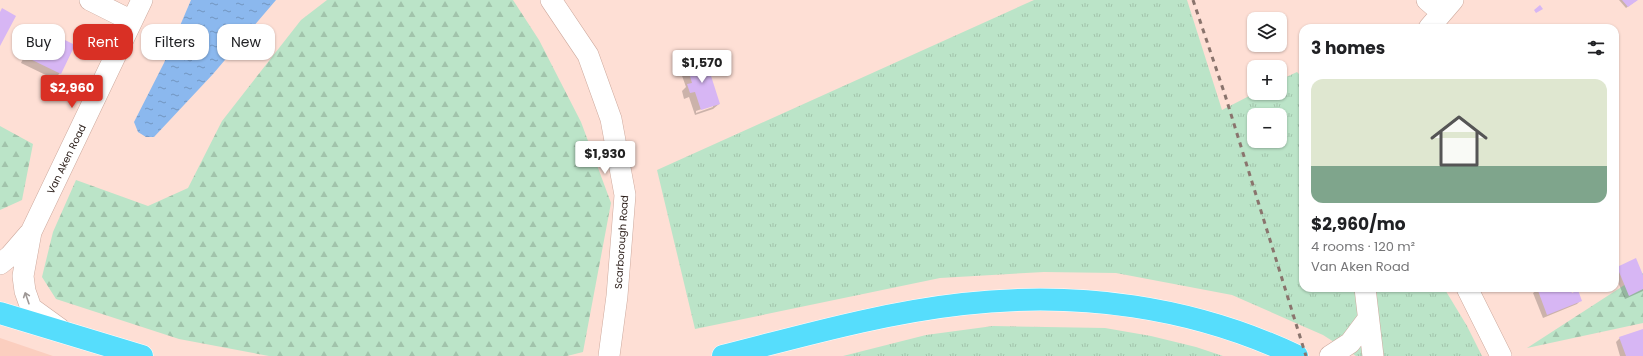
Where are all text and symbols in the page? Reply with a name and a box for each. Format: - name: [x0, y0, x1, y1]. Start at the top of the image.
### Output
- map controls: [1247, 12, 1287, 148]
- button: layers: [1247, 12, 1287, 52]
- chip: Buy: [12, 24, 65, 60]
- chip: Rent: [73, 24, 133, 60]
- chip: Filters: [141, 24, 209, 60]
- chip: New: [217, 24, 275, 60]
- text: 3 homes: [1311, 36, 1385, 60]
- icon: filters: [1585, 37, 1607, 59]
- pin: $1,570: [669, 50, 735, 84]
- text: $1,570: [681, 53, 723, 72]
- button: +: [1247, 60, 1287, 100]
- pin: $2,960: [39, 75, 105, 109]
- text: $2,960: [50, 78, 94, 97]
- icon: home: [1423, 105, 1495, 177]
- button: −: [1247, 108, 1287, 148]
- street label: Van Aken Road: [43, 122, 90, 197]
- pin: $1,930: [572, 141, 638, 175]
- text: $1,930: [584, 144, 626, 163]
- street label: Scarborough Road: [611, 195, 632, 289]
- text: $2,960/mo: [1311, 212, 1406, 236]
- text: 4 rooms · 120 m²: [1311, 237, 1415, 256]
- text: Van Aken Road: [1311, 257, 1409, 276]
- one-way arrow: [23, 291, 30, 304]

